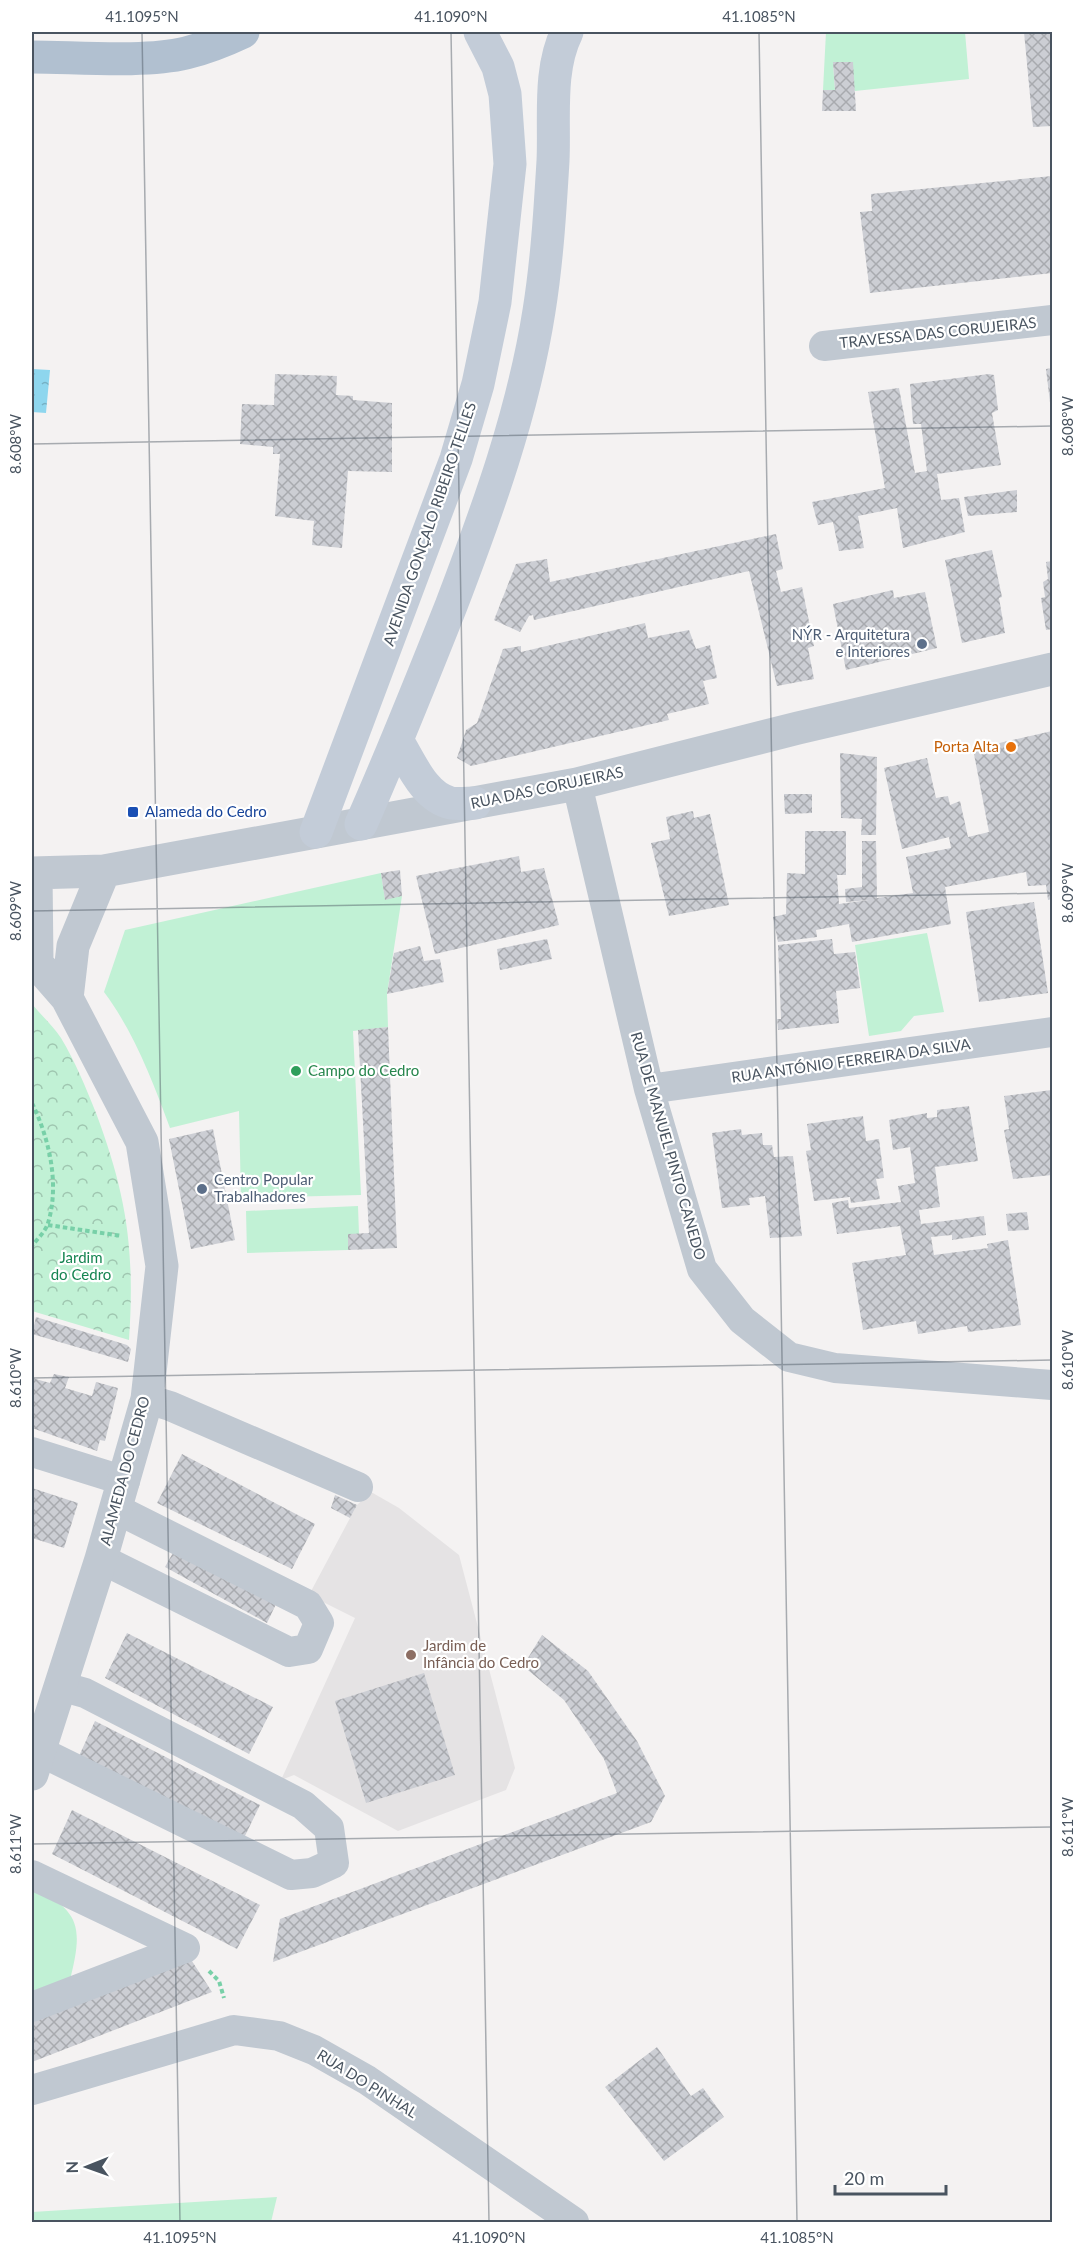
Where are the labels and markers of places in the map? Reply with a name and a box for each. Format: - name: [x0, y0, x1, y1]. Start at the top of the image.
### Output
- place label: NÝR - Arquitetura e Interiores: [792, 625, 910, 660]
- marker: NÝR - Arquitetura e Interiores: [915, 637, 929, 651]
- place label: Porta Alta: [934, 737, 999, 755]
- marker: Porta Alta: [1004, 740, 1018, 754]
- place label: Alameda do Cedro: [145, 802, 267, 820]
- marker: Alameda do Cedro: [126, 805, 140, 819]
- place label: Campo do Cedro: [308, 1061, 419, 1079]
- marker: Campo do Cedro: [289, 1064, 303, 1078]
- place label: Centro Popular Trabalhadores: [214, 1170, 314, 1205]
- marker: Centro Popular Trabalhadores: [195, 1182, 209, 1196]
- place label: Jardim de Infância do Cedro: [423, 1636, 539, 1671]
- marker: Jardim de Infância do Cedro: [404, 1648, 418, 1662]

